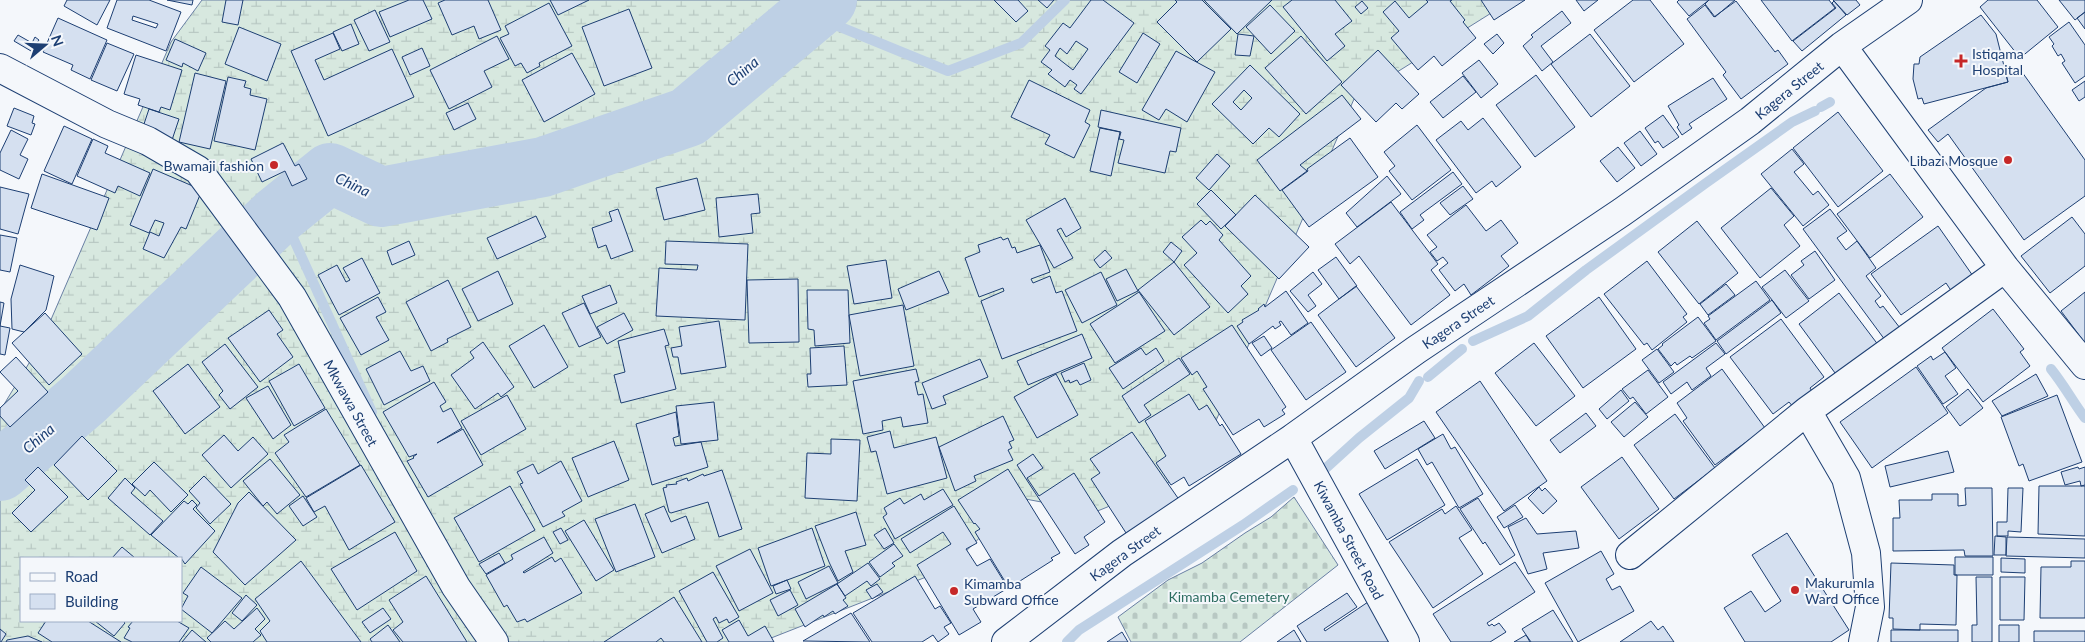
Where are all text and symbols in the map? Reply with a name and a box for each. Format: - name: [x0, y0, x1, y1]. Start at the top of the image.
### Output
- north arrow: [20, 20, 70, 70]
- text: N: [48, 33, 68, 48]
- place label: Istiqama Hospital: [1972, 45, 2024, 78]
- water label: China: [722, 52, 762, 90]
- marker: Istiqama Hospital: [1954, 54, 1968, 68]
- street label: Kagera Street: [1751, 57, 1827, 123]
- place label: Libazi Mosque: [1910, 152, 1998, 169]
- marker: Libazi Mosque: [2002, 154, 2014, 166]
- place label: Bwamaji fashion: [164, 157, 264, 174]
- marker: Bwamaji fashion: [268, 159, 280, 171]
- water label: China: [333, 168, 374, 200]
- street label: Kagera Street: [1419, 292, 1497, 352]
- street label: Mkwawa Street: [320, 357, 382, 449]
- water label: China: [18, 419, 58, 457]
- street label: Kiwamba Street Road: [1311, 478, 1387, 602]
- street label: Kagera Street: [1086, 522, 1164, 584]
- legend: [20, 557, 182, 622]
- text: Road: [65, 567, 98, 585]
- place label: Makurumla Ward Office: [1805, 574, 1879, 607]
- place label: Kimamba Subward Office: [964, 575, 1059, 608]
- marker: Makurumla Ward Office: [1789, 584, 1801, 596]
- marker: Kimamba Subward Office: [948, 585, 960, 597]
- park label: Kimamba Cemetery: [1168, 588, 1290, 605]
- text: Building: [65, 592, 118, 610]

